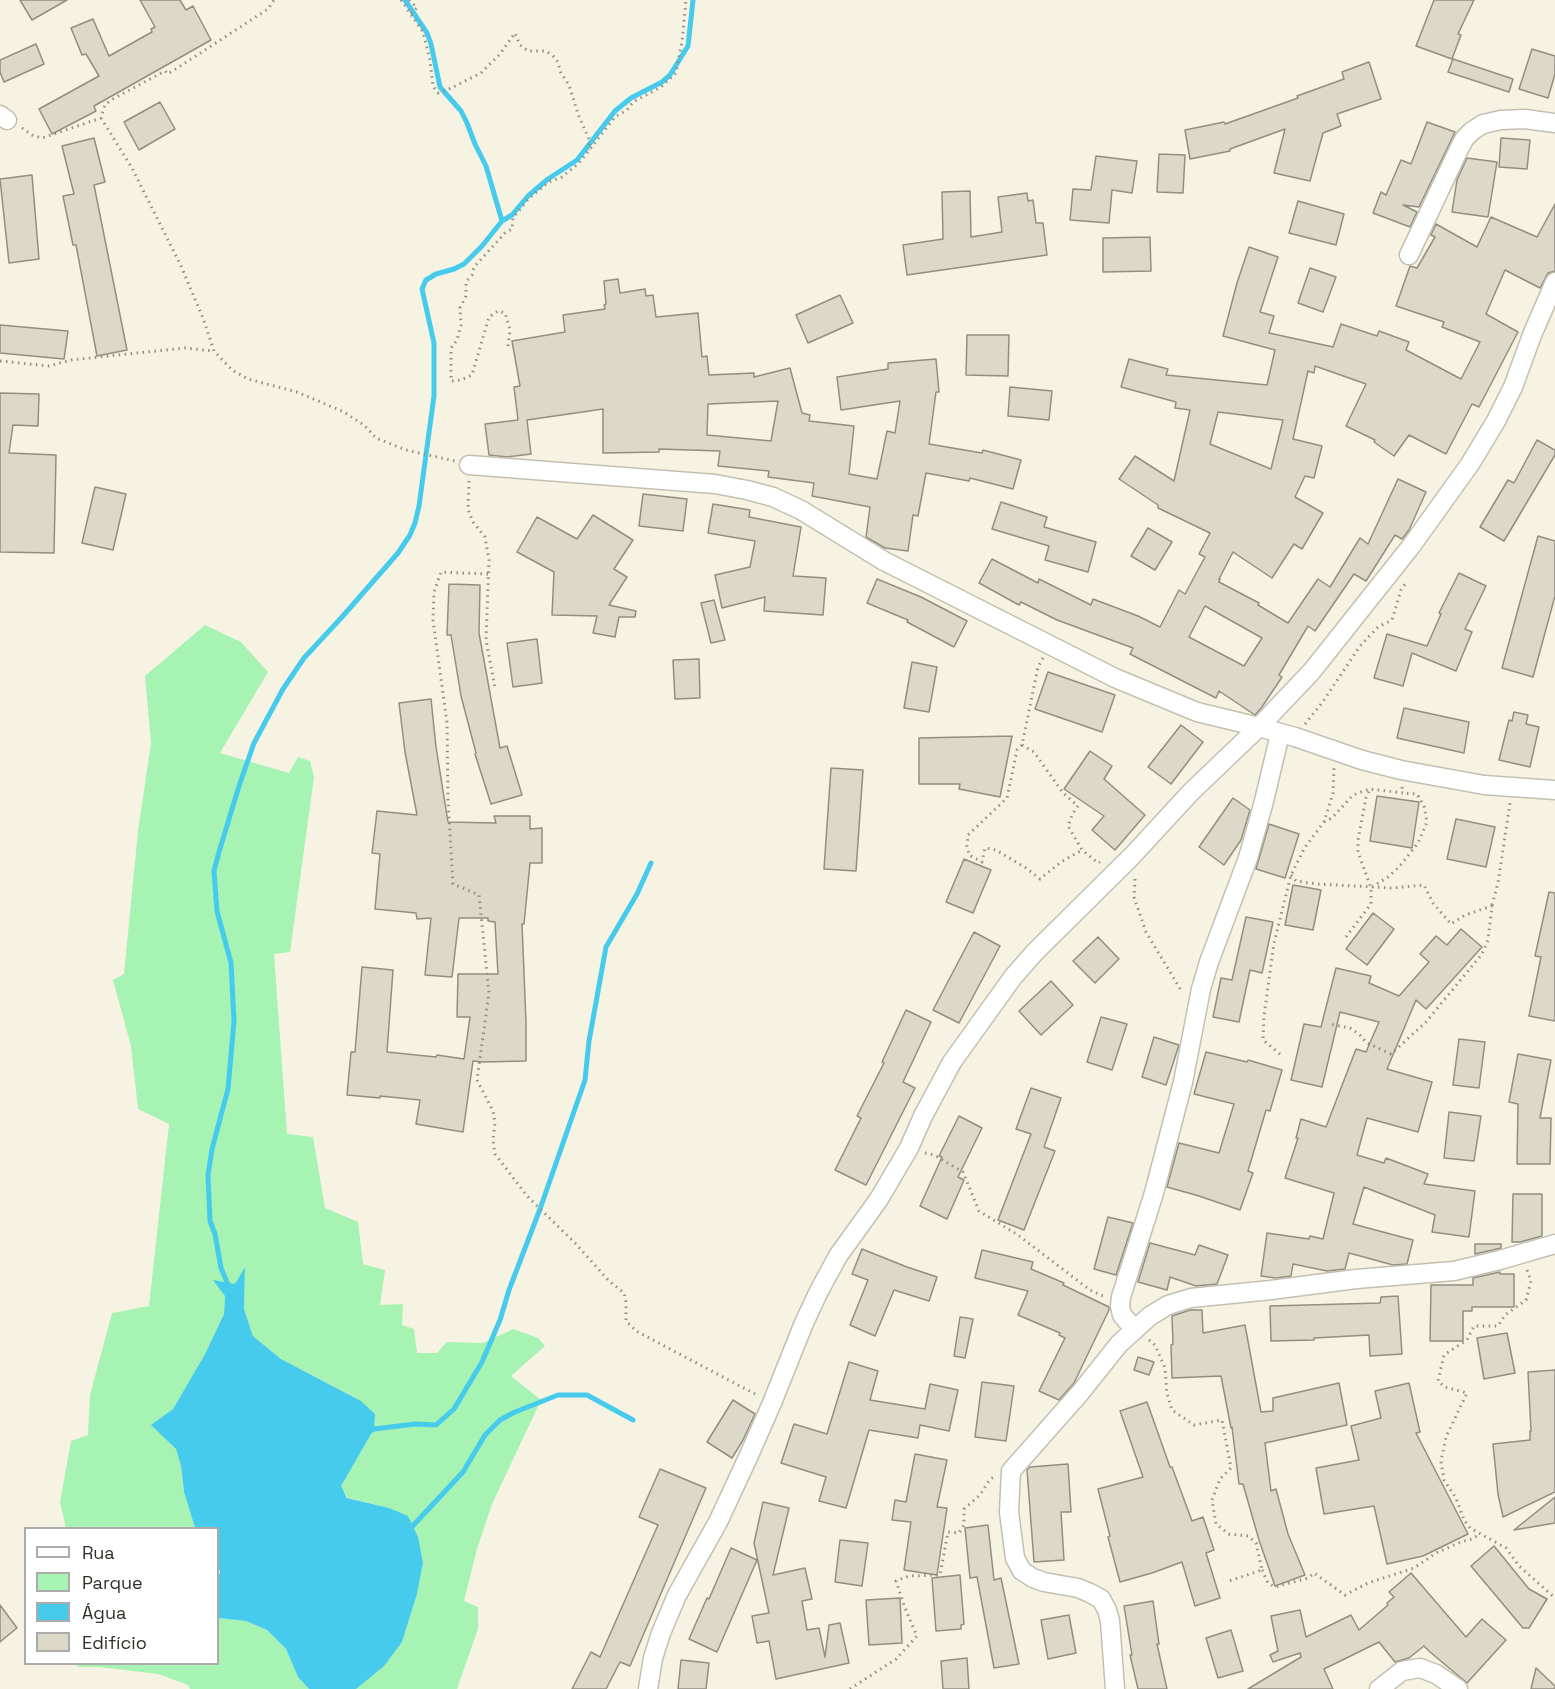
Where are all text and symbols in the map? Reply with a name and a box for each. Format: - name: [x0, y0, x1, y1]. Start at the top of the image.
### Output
- legend: [24, 1527, 219, 1665]
- text: Rua: [82, 1541, 115, 1564]
- text: Parque: [82, 1571, 143, 1594]
- text: Água: [82, 1601, 126, 1624]
- text: Edifício: [82, 1631, 147, 1654]

